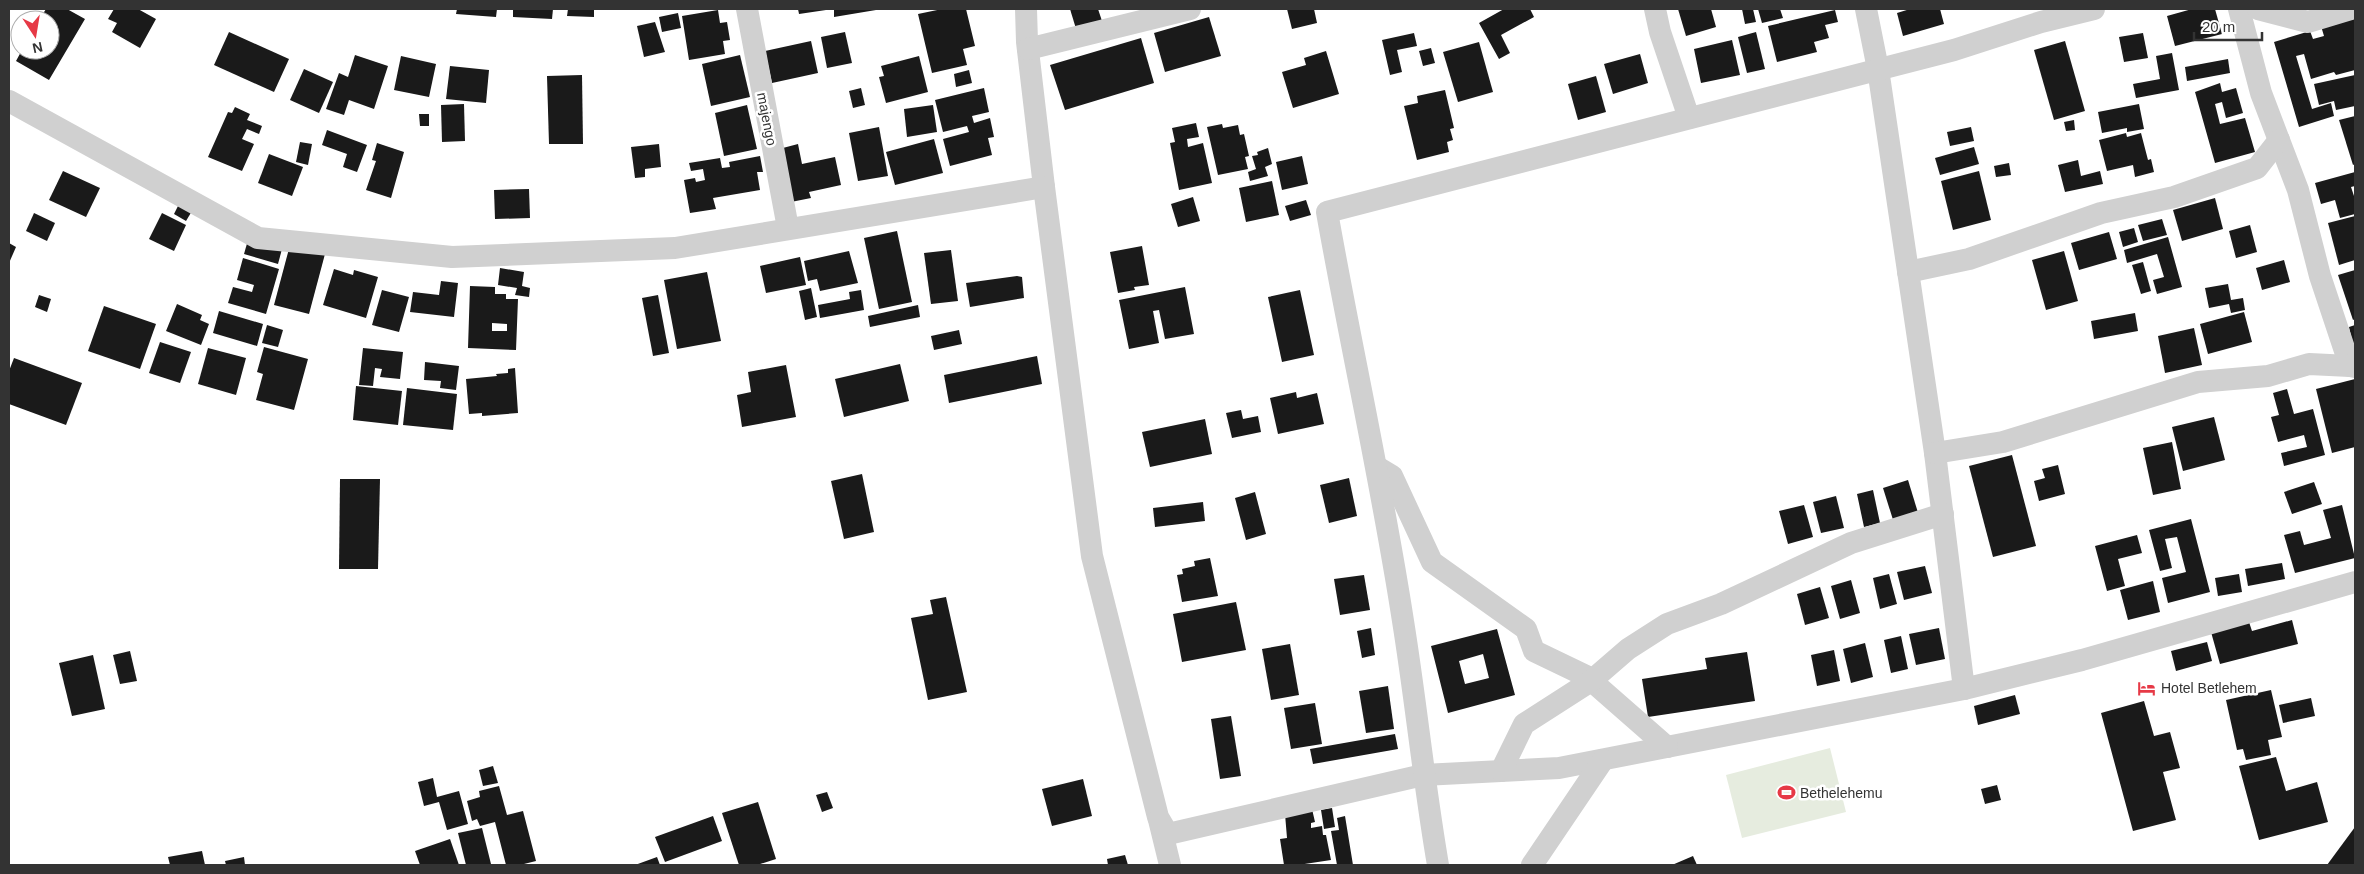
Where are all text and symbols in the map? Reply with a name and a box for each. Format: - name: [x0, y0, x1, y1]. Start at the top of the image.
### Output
- north arrow: [10, 10, 60, 60]
- scale bar: [2194, 10, 2262, 42]
- text: 20 m: [2202, 18, 2235, 35]
- text: N: [31, 39, 44, 57]
- street label: majengo: [754, 91, 780, 147]
- hotel icon: Hotel Betlehem: [2137, 678, 2157, 698]
- place label: Hotel Betlehem: [2161, 680, 2257, 696]
- sports icon: Bethelehemu: [1776, 783, 1796, 803]
- place label: Bethelehemu: [1800, 785, 1883, 801]

